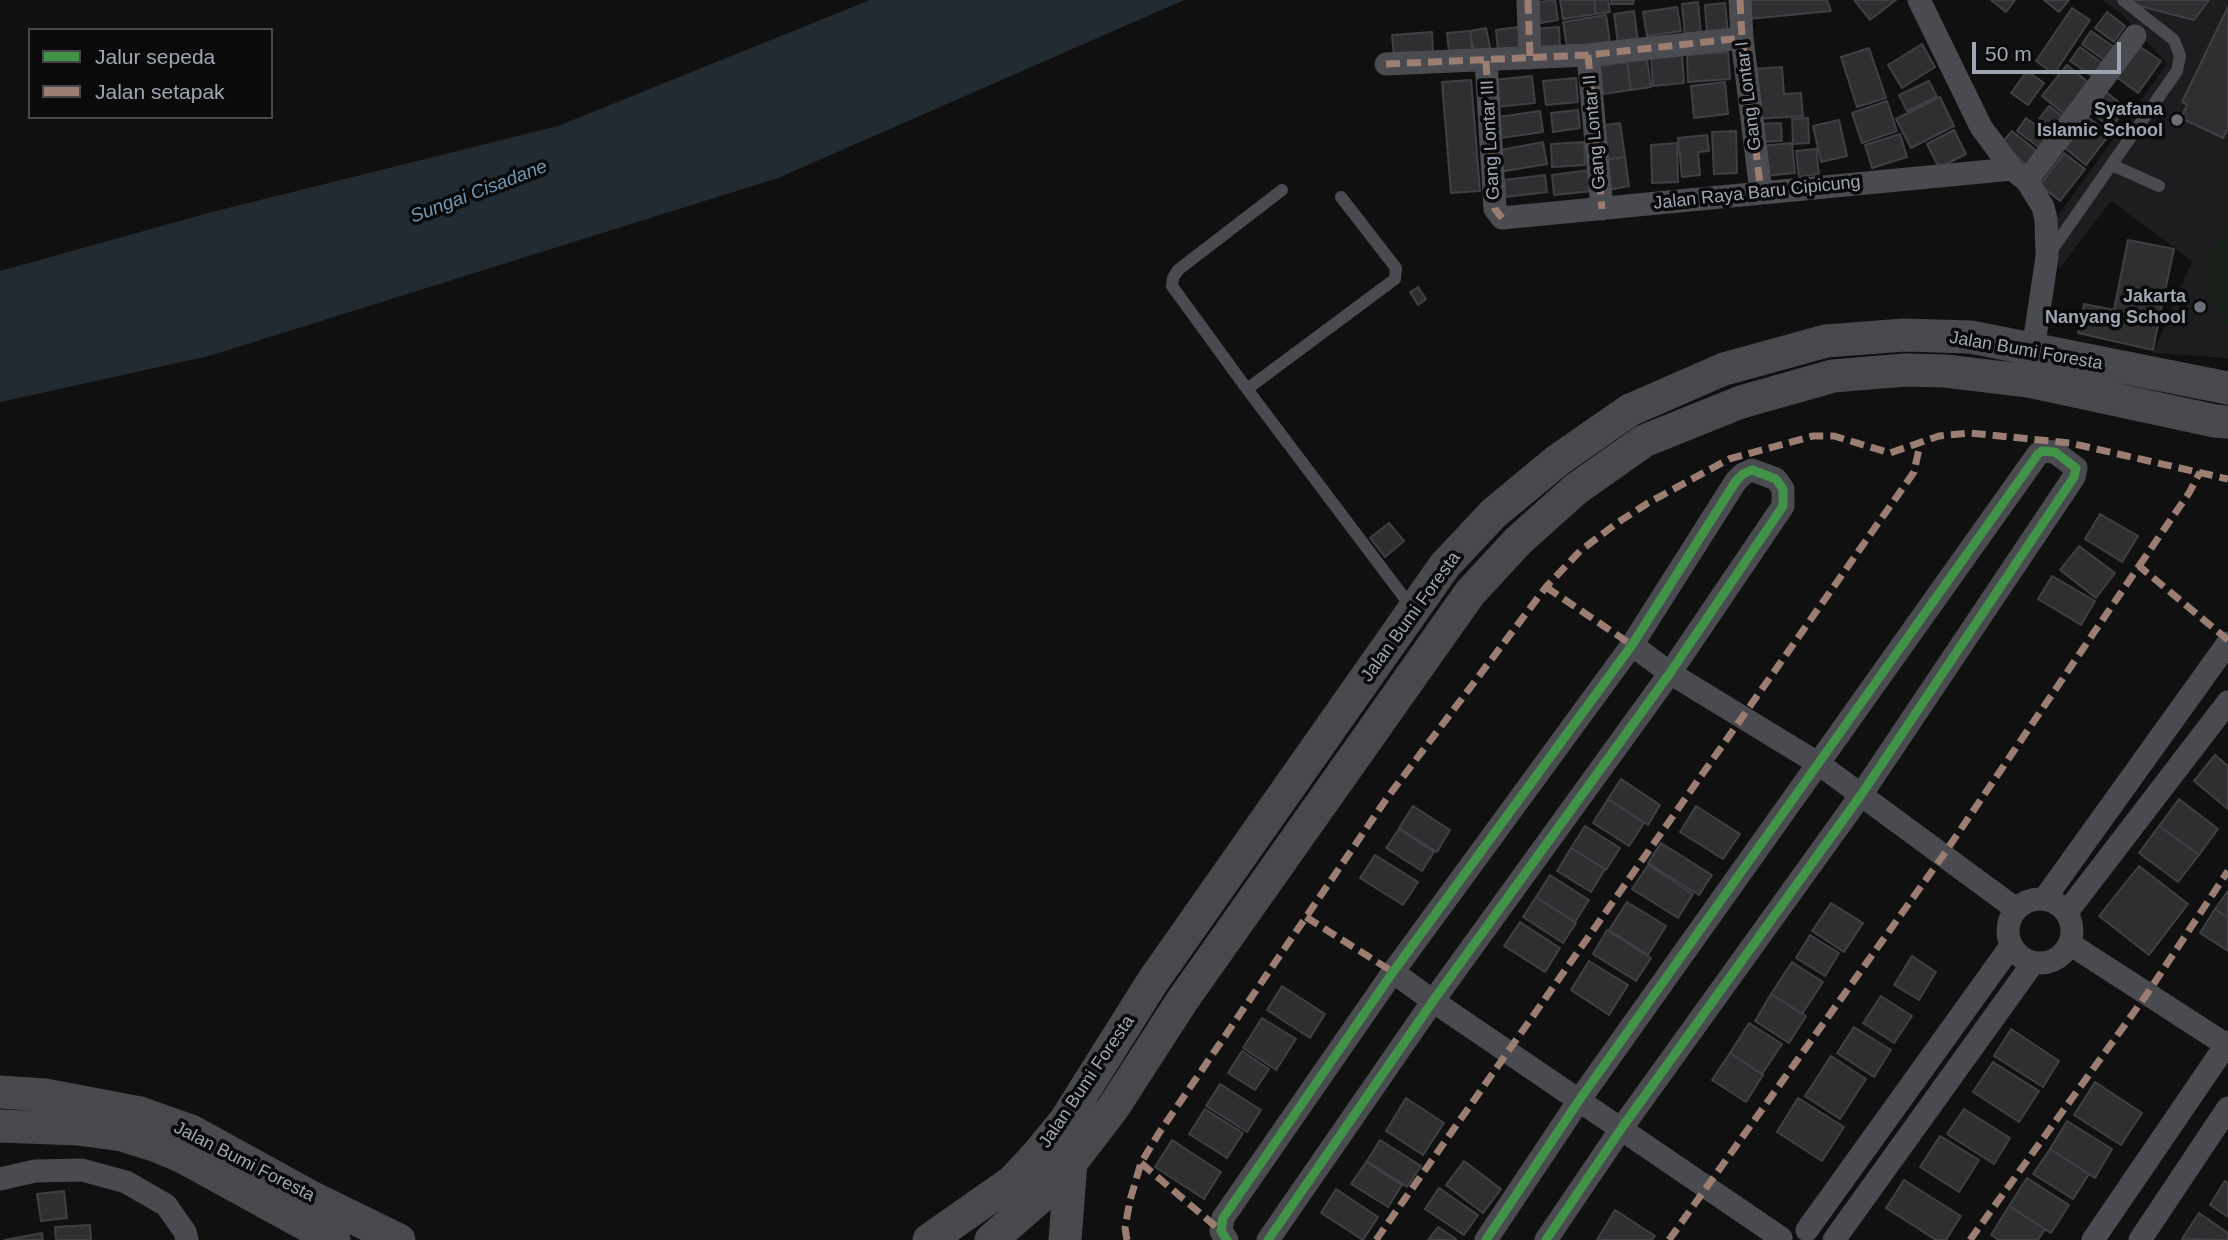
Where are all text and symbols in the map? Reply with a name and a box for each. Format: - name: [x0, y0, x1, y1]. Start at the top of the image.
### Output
- legend: [28, 28, 273, 119]
- scale bar: [1976, 28, 2125, 72]
- street label: Gang Lontar I: [1732, 40, 1766, 152]
- text: 50 m: [1985, 42, 2032, 65]
- text: Jalur sepeda: [95, 45, 215, 68]
- street label: Gang Lontar II: [1579, 74, 1611, 190]
- street label: Gang Lontar III: [1477, 79, 1505, 201]
- text: Jalan setapak: [95, 80, 225, 103]
- place label: Syafana Islamic School: [2037, 99, 2163, 142]
- marker: Syafana Islamic School: [2169, 112, 2185, 128]
- water label: Sungai Cisadane: [407, 155, 551, 229]
- street label: Jalan Raya Baru Cipicung: [1652, 171, 1862, 215]
- place label: Jakarta Nanyang School: [2045, 286, 2186, 328]
- marker: Jakarta Nanyang School: [2192, 299, 2208, 315]
- street label: Jalan Bumi Foresta: [1948, 327, 2104, 375]
- street label: Jalan Bumi Foresta: [1357, 548, 1465, 686]
- street label: Jalan Bumi Foresta: [1035, 1012, 1139, 1152]
- street label: Jalan Bumi Foresta: [170, 1117, 318, 1207]

